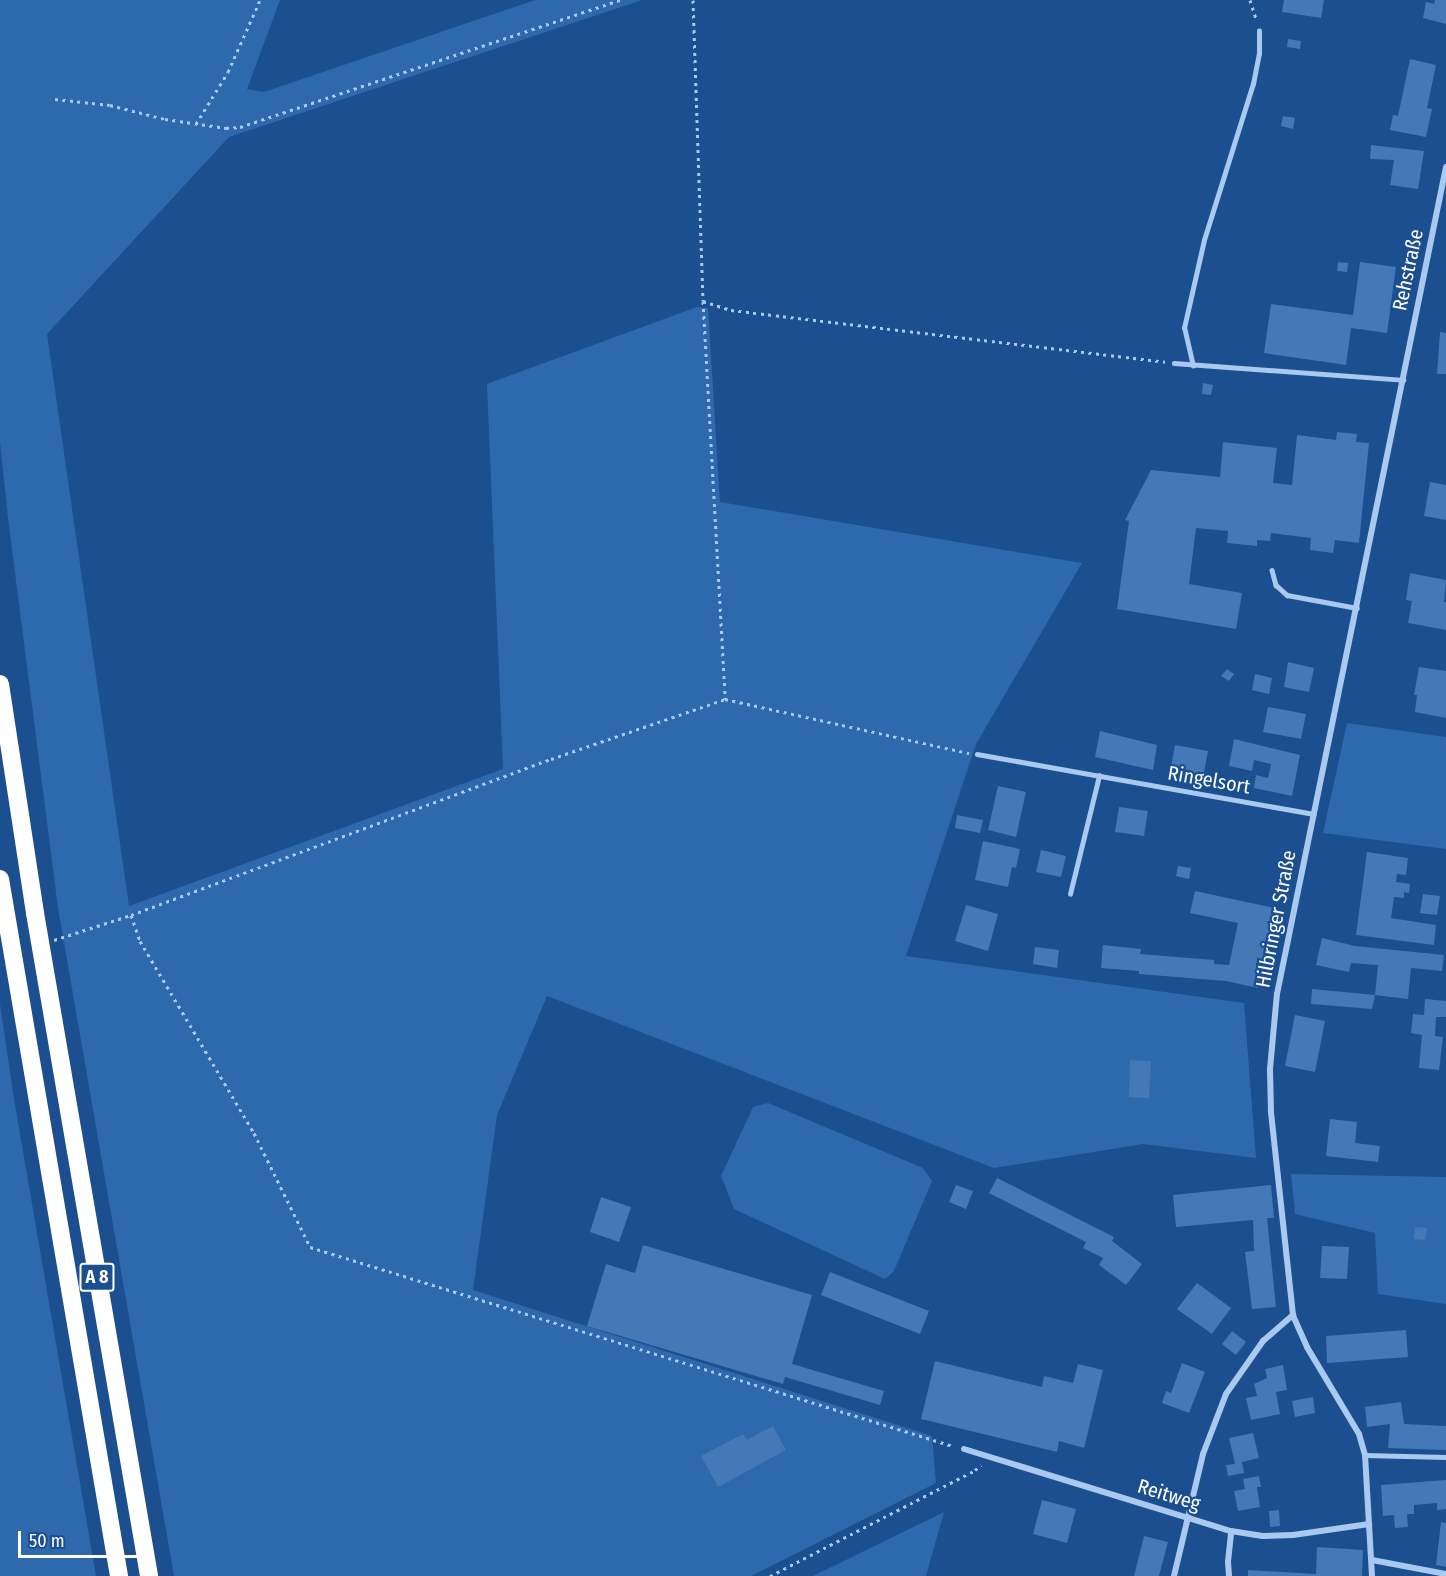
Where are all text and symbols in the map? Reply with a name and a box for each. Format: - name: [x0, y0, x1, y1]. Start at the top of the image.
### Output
- street label: Rehstraße: [1388, 227, 1428, 313]
- street label: Ringelsort: [1166, 761, 1252, 799]
- street label: Hilbringer Straße: [1251, 848, 1301, 990]
- road number: A 8: [79, 1262, 115, 1292]
- street label: Reitweg: [1135, 1474, 1203, 1516]
- scale bar: [21, 1519, 142, 1557]
- text: 50 m: [29, 1530, 65, 1552]

